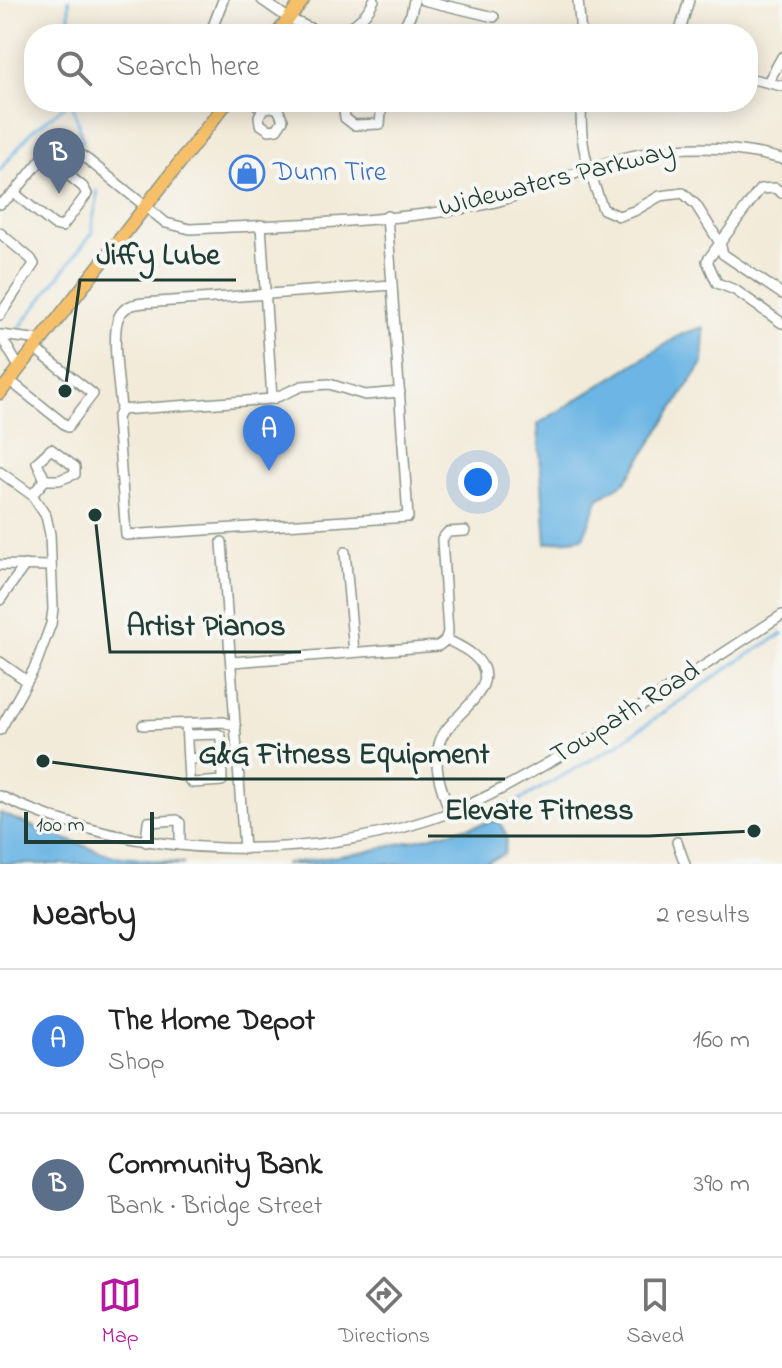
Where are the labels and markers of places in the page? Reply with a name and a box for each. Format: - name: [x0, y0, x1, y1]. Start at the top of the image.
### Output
- pin: B: [33, 128, 85, 194]
- place label: Dunn Tire: [272, 153, 387, 194]
- shop icon: Dunn Tire: [228, 154, 266, 192]
- callout: Jiffy Lube: [80, 226, 236, 280]
- pin: A: [243, 405, 295, 471]
- callout: Artist Pianos: [110, 598, 301, 652]
- callout: G&G Fitness Equipment: [182, 725, 505, 779]
- callout: Elevate Fitness: [428, 782, 649, 836]

